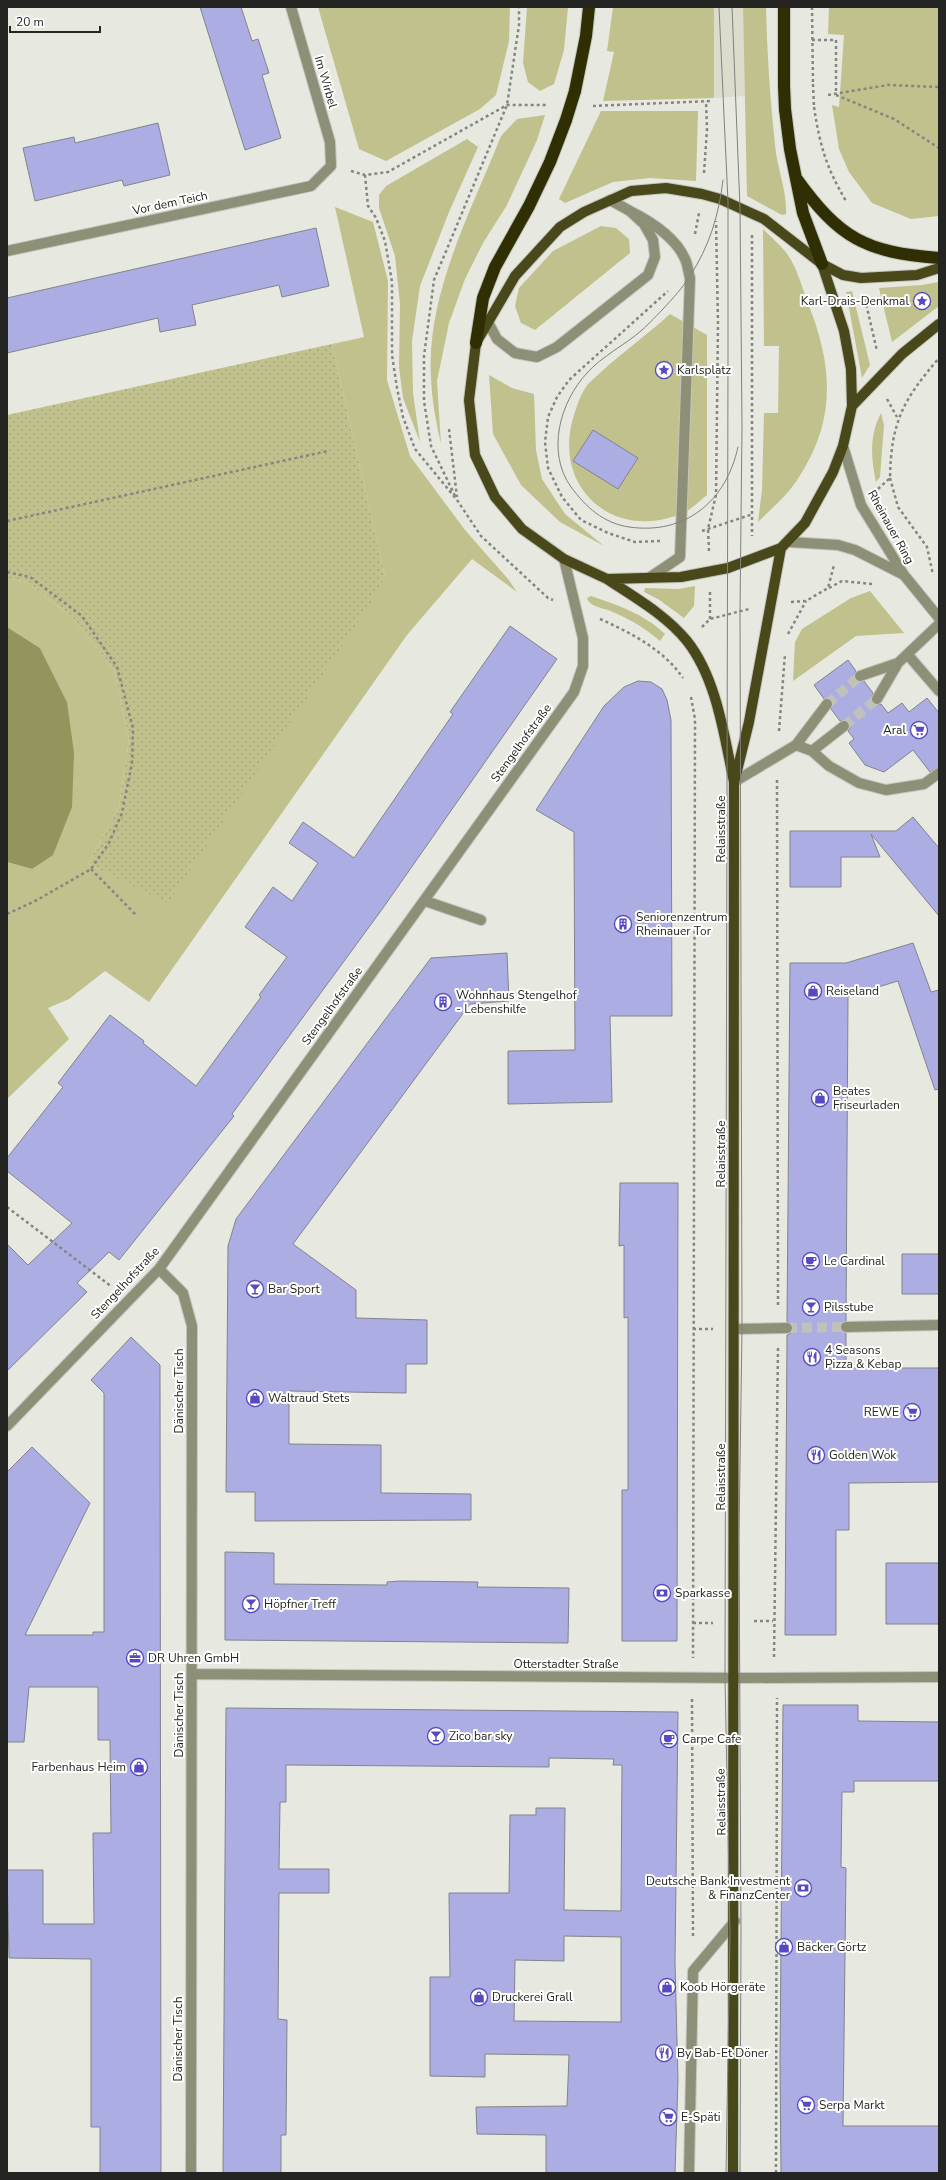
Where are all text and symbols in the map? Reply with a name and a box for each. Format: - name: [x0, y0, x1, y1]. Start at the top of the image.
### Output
- scale bar: [10, 8, 100, 34]
- text: 20 m: [16, 14, 44, 30]
- street label: Im Wirbel: [311, 54, 341, 110]
- street label: Vor dem Teich: [130, 187, 209, 219]
- place icon: Karl-Drais-Denkmal: [912, 291, 932, 311]
- place label: Karl-Drais-Denkmal: [801, 293, 909, 309]
- place icon: Karlsplatz: [654, 360, 674, 380]
- place label: Karlsplatz: [677, 362, 732, 378]
- street label: Rheinauer Ring: [864, 487, 918, 567]
- street label: Stengelhofstraße: [487, 701, 555, 785]
- supermarket icon: Aral: [909, 720, 929, 740]
- place label: Aral: [883, 722, 906, 738]
- street label: Relaisstraße: [713, 795, 729, 863]
- place label: Seniorenzentrum Rheinauer Tor: [636, 909, 728, 939]
- building icon: Seniorenzentrum Rheinauer Tor: [613, 914, 633, 934]
- street label: Stengelhofstraße: [298, 964, 366, 1048]
- shop icon: Reiseland: [803, 981, 823, 1001]
- place label: Reiseland: [826, 983, 879, 999]
- place label: Wohnhaus Stengelhof - Lebenshilfe: [456, 987, 578, 1017]
- building icon: Wohnhaus Stengelhof - Lebenshilfe: [433, 992, 453, 1012]
- place label: Beates Friseurladen: [833, 1083, 900, 1113]
- shop icon: Beates Friseurladen: [810, 1088, 830, 1108]
- street label: Relaisstraße: [713, 1120, 729, 1188]
- street label: Stengelhofstraße: [87, 1243, 163, 1323]
- cafe icon: Le Cardinal: [801, 1251, 821, 1271]
- place label: Le Cardinal: [824, 1253, 885, 1269]
- bar icon: Bar Sport: [245, 1279, 265, 1299]
- place label: Bar Sport: [268, 1281, 321, 1297]
- bar icon: Pilsstube: [801, 1297, 821, 1317]
- place label: Pilsstube: [824, 1299, 874, 1315]
- place label: 4 Seasons Pizza & Kebap: [825, 1342, 901, 1372]
- restaurant icon: 4 Seasons Pizza & Kebap: [802, 1347, 822, 1367]
- street label: Dänischer Tisch: [171, 1349, 187, 1433]
- shop icon: Waltraud Stets: [245, 1388, 265, 1408]
- place label: Waltraud Stets: [268, 1390, 350, 1406]
- supermarket icon: REWE: [902, 1402, 922, 1422]
- place label: REWE: [864, 1404, 899, 1420]
- street label: Relaisstraße: [713, 1443, 729, 1511]
- restaurant icon: Golden Wok: [806, 1445, 826, 1465]
- place label: Golden Wok: [829, 1447, 897, 1463]
- bank icon: Sparkasse: [652, 1583, 672, 1603]
- place label: Sparkasse: [675, 1585, 730, 1601]
- bar icon: Höpfner Treff: [241, 1594, 261, 1614]
- place label: Höpfner Treff: [264, 1596, 337, 1612]
- office icon: DR Uhren GmbH: [125, 1648, 145, 1668]
- place label: DR Uhren GmbH: [148, 1650, 239, 1666]
- street label: Otterstadter Straße: [513, 1656, 619, 1672]
- street label: Dänischer Tisch: [171, 1673, 187, 1757]
- bar icon: Zico bar sky: [426, 1726, 446, 1746]
- place label: Zico bar sky: [449, 1728, 513, 1744]
- cafe icon: Carpe Cafe: [659, 1729, 679, 1749]
- place label: Carpe Cafe: [682, 1731, 741, 1747]
- shop icon: Farbenhaus Heim: [129, 1757, 149, 1777]
- place label: Farbenhaus Heim: [31, 1759, 126, 1775]
- street label: Relaisstraße: [712, 1768, 730, 1836]
- place label: Deutsche Bank Investment & FinanzCenter: [646, 1873, 791, 1903]
- bank icon: Deutsche Bank Investment & FinanzCenter: [793, 1878, 813, 1898]
- shop icon: Bäcker Görtz: [774, 1937, 794, 1957]
- place label: Bäcker Görtz: [797, 1939, 867, 1955]
- shop icon: Koob Hörgeräte: [657, 1977, 677, 1997]
- place label: Koob Hörgeräte: [680, 1979, 765, 1995]
- shop icon: Druckerei Grall: [469, 1987, 489, 2007]
- place label: Druckerei Grall: [492, 1989, 573, 2005]
- street label: Dänischer Tisch: [170, 1997, 186, 2081]
- restaurant icon: By Bab-Et Döner: [654, 2043, 674, 2063]
- place label: By Bab-Et Döner: [677, 2045, 769, 2061]
- supermarket icon: Serpa Markt: [796, 2095, 816, 2115]
- place label: Serpa Markt: [819, 2097, 885, 2113]
- supermarket icon: E-Späti: [658, 2107, 678, 2127]
- place label: E-Späti: [681, 2109, 721, 2125]

